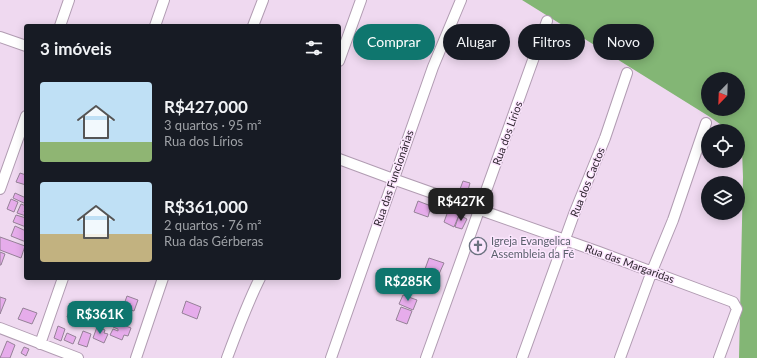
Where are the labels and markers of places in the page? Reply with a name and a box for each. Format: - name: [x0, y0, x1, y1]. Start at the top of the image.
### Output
- pin: R$427K: [428, 188, 494, 222]
- place label: Igreja Evangelica Assembleia da Fé: [491, 234, 575, 260]
- church icon: Igreja Evangelica Assembleia da Fé: [468, 236, 488, 256]
- pin: R$285K: [375, 268, 441, 302]
- pin: R$361K: [67, 301, 133, 335]

